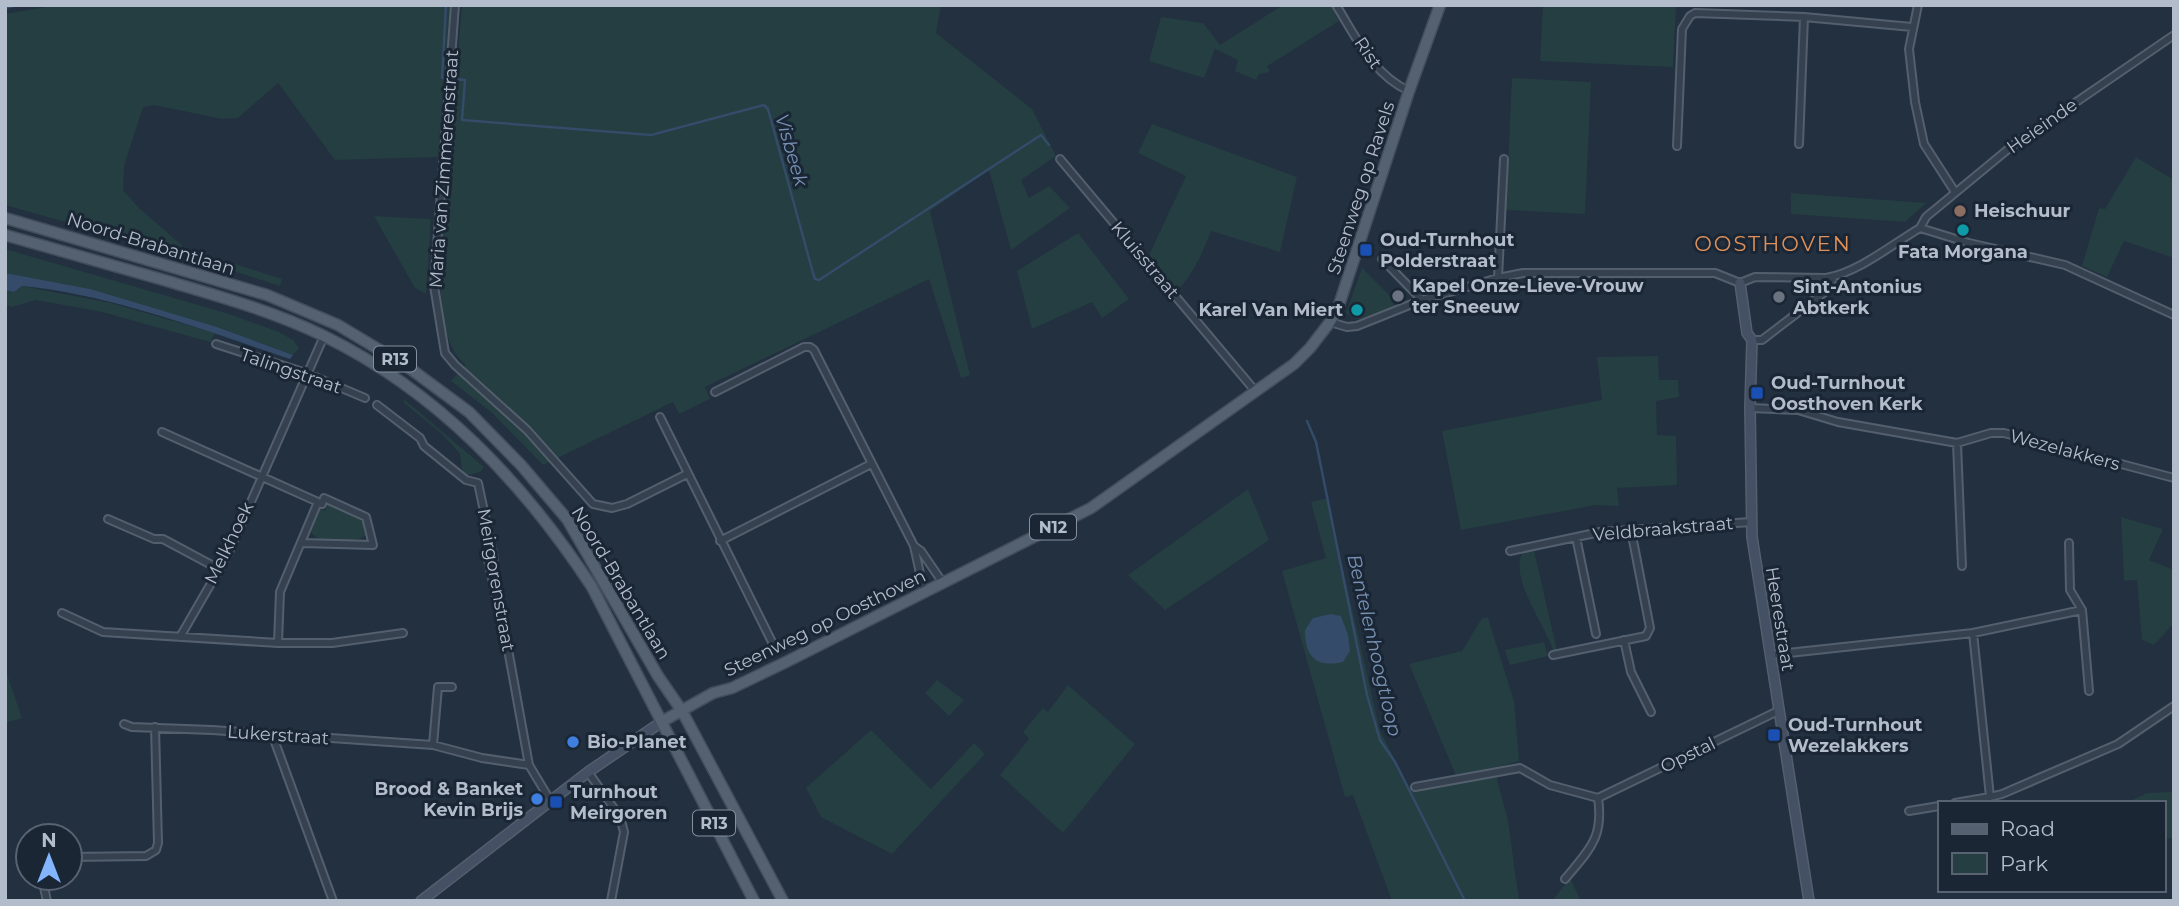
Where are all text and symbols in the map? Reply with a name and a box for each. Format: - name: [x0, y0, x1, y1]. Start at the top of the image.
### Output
- street label: Rist: [1349, 33, 1387, 73]
- street label: Maria van Zimmerenstraat: [425, 49, 463, 289]
- street label: Heieinde: [2002, 94, 2082, 158]
- street label: Steenweg op Ravels: [1323, 98, 1399, 277]
- water label: Visbeek: [770, 111, 813, 190]
- place label: Heischuur: [1974, 200, 2071, 222]
- marker: Heischuur: [1952, 203, 1968, 219]
- street label: Noord-Brabantlaan: [64, 208, 238, 280]
- street label: Kluisstraat: [1106, 217, 1184, 303]
- marker: Fata Morgana: [1955, 222, 1971, 238]
- place label: Oud-Turnhout Polderstraat: [1380, 229, 1514, 272]
- district label: OOSTHOVEN: [1694, 231, 1852, 256]
- place label: Fata Morgana: [1898, 241, 2028, 263]
- marker: Oud-Turnhout Polderstraat: [1358, 242, 1374, 258]
- place label: Kapel Onze-Lieve-Vrouw ter Sneeuw: [1412, 275, 1644, 318]
- place label: Sint-Antonius Abtkerk: [1792, 276, 1922, 319]
- marker: Kapel Onze-Lieve-Vrouw ter Sneeuw: [1390, 288, 1406, 304]
- marker: Sint-Antonius Abtkerk: [1771, 289, 1787, 305]
- place label: Karel Van Miert: [1198, 299, 1343, 321]
- marker: Karel Van Miert: [1349, 302, 1365, 318]
- street label: Talingstraat: [237, 343, 345, 399]
- road number: R13: [374, 346, 416, 372]
- place label: Oud-Turnhout Oosthoven Kerk: [1771, 372, 1923, 415]
- marker: Oud-Turnhout Oosthoven Kerk: [1749, 385, 1765, 401]
- street label: Wezelakkers: [2008, 425, 2123, 475]
- street label: Melkhoek: [200, 498, 258, 588]
- street label: Noord-Brabantlaan: [567, 503, 675, 663]
- street label: Meirgorenstraat: [473, 507, 519, 653]
- street label: Veldbraakstraat: [1592, 512, 1734, 546]
- road number: N12: [1030, 514, 1076, 540]
- water label: Bentelenhoogtloop: [1342, 552, 1407, 739]
- street label: Steenweg op Oosthoven: [721, 565, 929, 681]
- street label: Heerestraat: [1761, 565, 1799, 673]
- place label: Oud-Turnhout Wezelakkers: [1788, 714, 1922, 757]
- street label: Lukerstraat: [226, 720, 330, 750]
- marker: Oud-Turnhout Wezelakkers: [1766, 727, 1782, 743]
- place label: Bio-Planet: [587, 731, 687, 753]
- street label: Opstal: [1657, 732, 1719, 778]
- marker: Bio-Planet: [565, 734, 581, 750]
- place label: Brood & Banket Kevin Brijs: [374, 778, 523, 821]
- place label: Turnhout Meirgoren: [570, 781, 667, 824]
- marker: Brood & Banket Kevin Brijs: [529, 791, 545, 807]
- marker: Turnhout Meirgoren: [548, 794, 564, 810]
- legend: [1938, 801, 2165, 892]
- road number: R13: [693, 810, 735, 836]
- text: Road: [2000, 816, 2055, 841]
- north arrow: [14, 822, 84, 892]
- text: N: [41, 829, 57, 852]
- text: Park: [2000, 851, 2048, 876]

